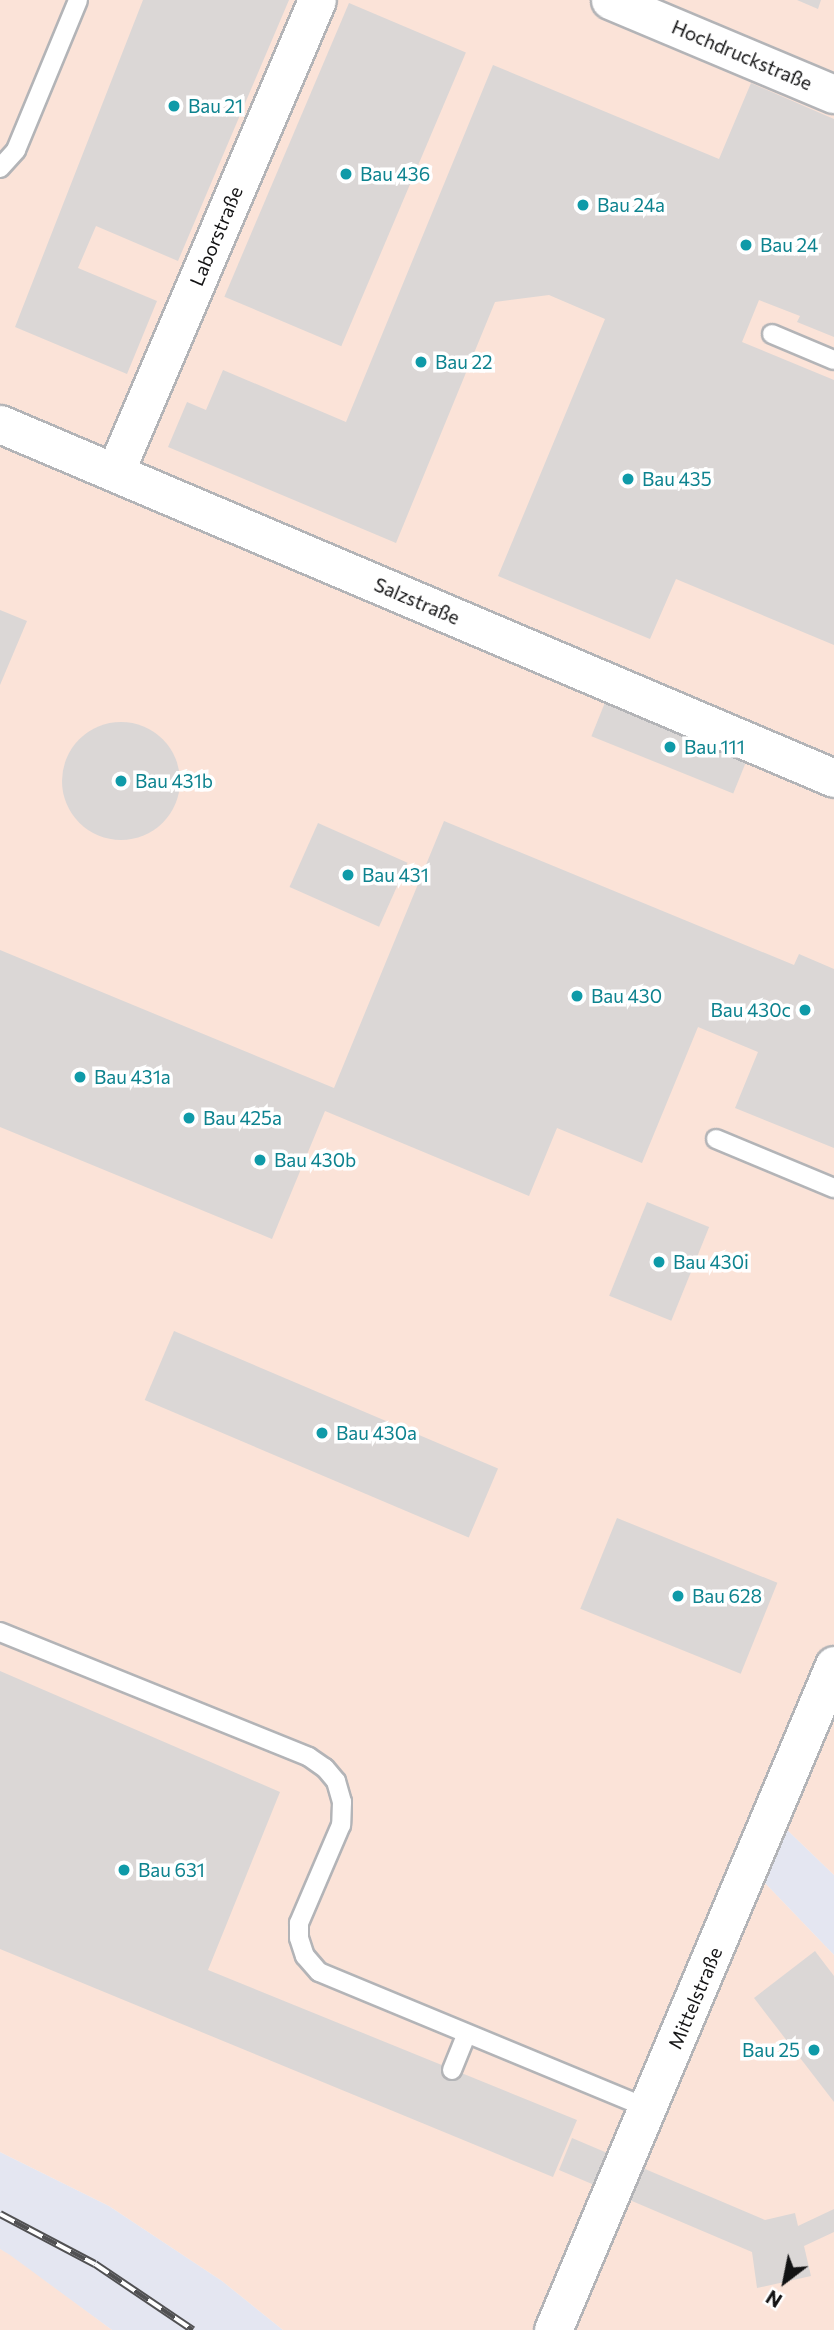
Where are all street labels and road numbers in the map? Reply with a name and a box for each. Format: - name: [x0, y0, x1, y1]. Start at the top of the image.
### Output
- street label: Hochdruckstraße: [669, 15, 815, 95]
- street label: Laborstraße: [185, 183, 247, 289]
- street label: Salzstraße: [371, 573, 463, 629]
- street label: Mittelstraße: [663, 1944, 727, 2052]

